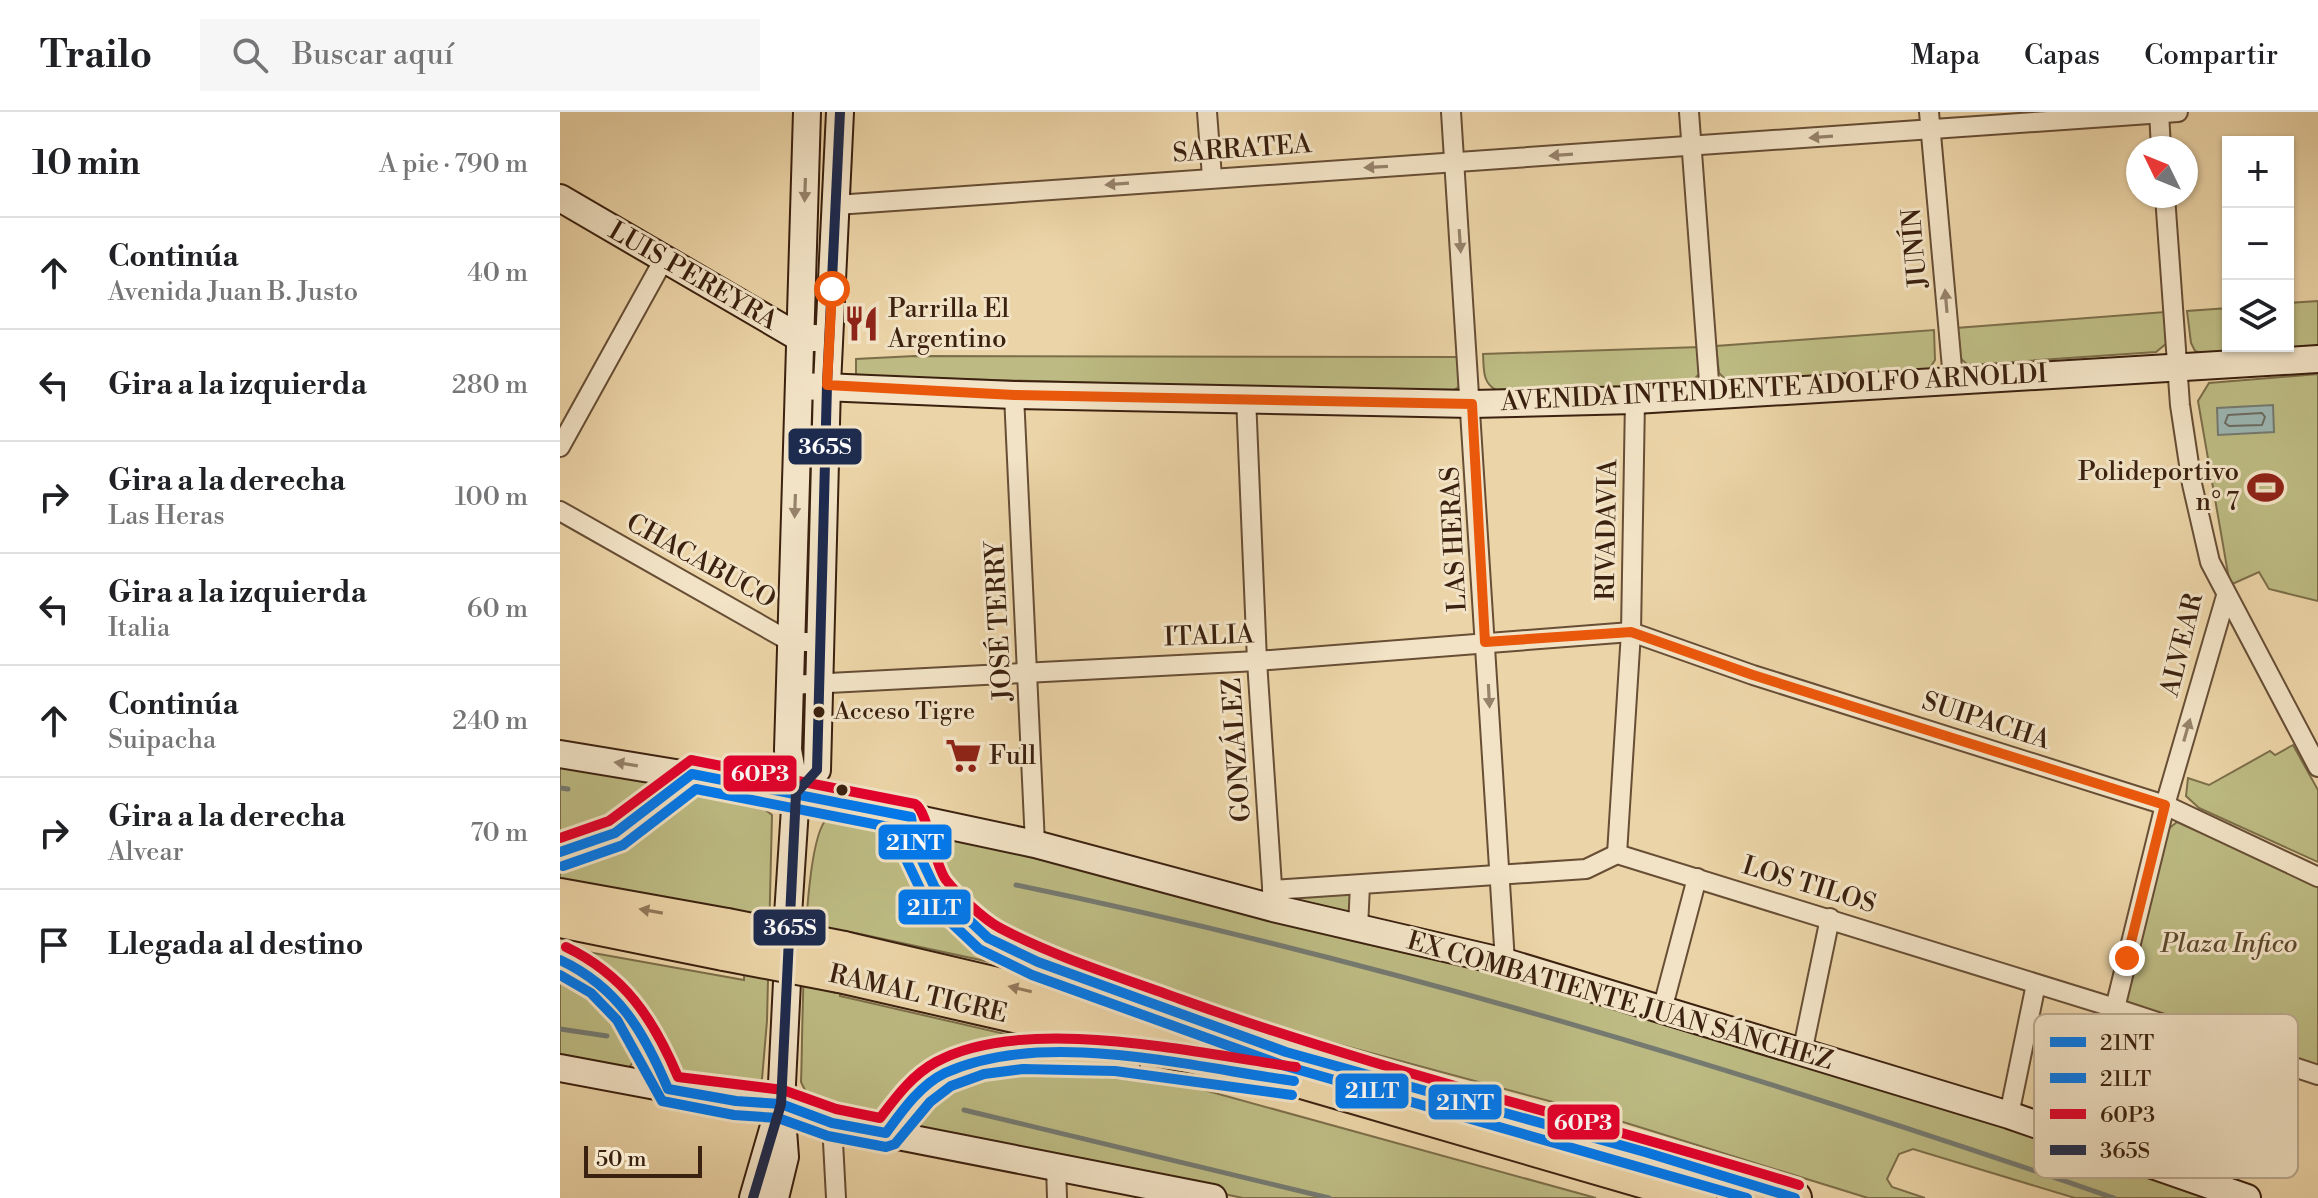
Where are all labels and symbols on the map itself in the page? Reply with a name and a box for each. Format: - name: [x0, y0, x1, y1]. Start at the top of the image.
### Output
- street label: SARRATEA: [1171, 128, 1314, 170]
- one-way arrow: [1808, 131, 1833, 144]
- north arrow: [2126, 136, 2198, 208]
- one-way arrow: [1548, 149, 1573, 162]
- one-way arrow: [1363, 161, 1388, 174]
- one-way arrow: [798, 178, 811, 203]
- one-way arrow: [1104, 178, 1129, 191]
- street label: JUNÍN: [1894, 206, 1934, 290]
- street label: LUIS PEREYRA: [603, 215, 784, 338]
- one-way arrow: [1454, 229, 1467, 254]
- route start: [814, 271, 850, 307]
- one-way arrow: [1939, 288, 1952, 313]
- place label: Parrilla El Argentino: [887, 293, 1010, 355]
- restaurant icon: Parrilla El Argentino: [843, 305, 881, 343]
- street label: AVENIDA INTENDENTE ADOLFO ARNOLDI: [1499, 358, 2048, 418]
- line badge: 365S: [787, 427, 863, 466]
- text: 365S: [798, 434, 852, 461]
- place label: Polideportivo n° 7: [2078, 456, 2239, 518]
- street label: RIVADAVIA: [1590, 458, 1624, 601]
- street label: LAS HERAS: [1434, 466, 1474, 612]
- sports icon: Polideportivo n° 7: [2246, 468, 2284, 506]
- one-way arrow: [789, 494, 802, 519]
- street label: CHACABUCO: [621, 507, 781, 615]
- street label: JOSÉ TERRY: [977, 539, 1019, 703]
- street label: ALVEAR: [2154, 589, 2210, 701]
- street label: ITALIA: [1163, 618, 1256, 654]
- street label: GONZÁLEZ: [1214, 677, 1258, 823]
- one-way arrow: [1482, 684, 1495, 709]
- street label: SUIPACHA: [1918, 685, 2055, 757]
- place label: Acceso Tigre: [833, 697, 975, 727]
- marker: Acceso Tigre: [811, 704, 827, 720]
- one-way arrow: [2181, 717, 2194, 741]
- supermarket icon: Full: [944, 737, 982, 775]
- place label: Full: [989, 740, 1036, 772]
- line badge: 60P3: [722, 754, 798, 793]
- one-way arrow: [613, 757, 638, 770]
- text: 60P3: [731, 761, 789, 788]
- unlabelled marker: [834, 782, 850, 798]
- line badge: 21NT: [877, 823, 953, 861]
- text: 21NT: [886, 830, 944, 857]
- street label: LOS TILOS: [1738, 850, 1880, 920]
- line badge: 21LT: [897, 888, 972, 926]
- text: 21LT: [907, 895, 961, 922]
- one-way arrow: [638, 905, 663, 917]
- line badge: 365S: [752, 908, 827, 947]
- text: 365S: [763, 915, 817, 942]
- street label: EX COMBATIENTE JUAN SÁNCHEZ: [1403, 923, 1837, 1077]
- park label: Plaza Infico: [2160, 928, 2297, 960]
- route end: [2109, 940, 2145, 976]
- street label: RAMAL TIGRE: [826, 958, 1010, 1030]
- one-way arrow: [1007, 982, 1032, 995]
- legend: [2034, 1014, 2298, 1178]
- text: 21NT: [2100, 1030, 2154, 1057]
- text: 21LT: [2100, 1066, 2151, 1093]
- line badge: 21LT: [1334, 1072, 1410, 1110]
- text: 21LT: [1345, 1078, 1399, 1105]
- line badge: 21NT: [1427, 1083, 1503, 1121]
- text: 21NT: [1436, 1090, 1494, 1117]
- text: 60P3: [2100, 1102, 2155, 1129]
- line badge: 60P3: [1546, 1103, 1621, 1141]
- text: 60P3: [1554, 1110, 1612, 1137]
- text: 365S: [2100, 1138, 2150, 1165]
- scale bar: [584, 1142, 702, 1178]

